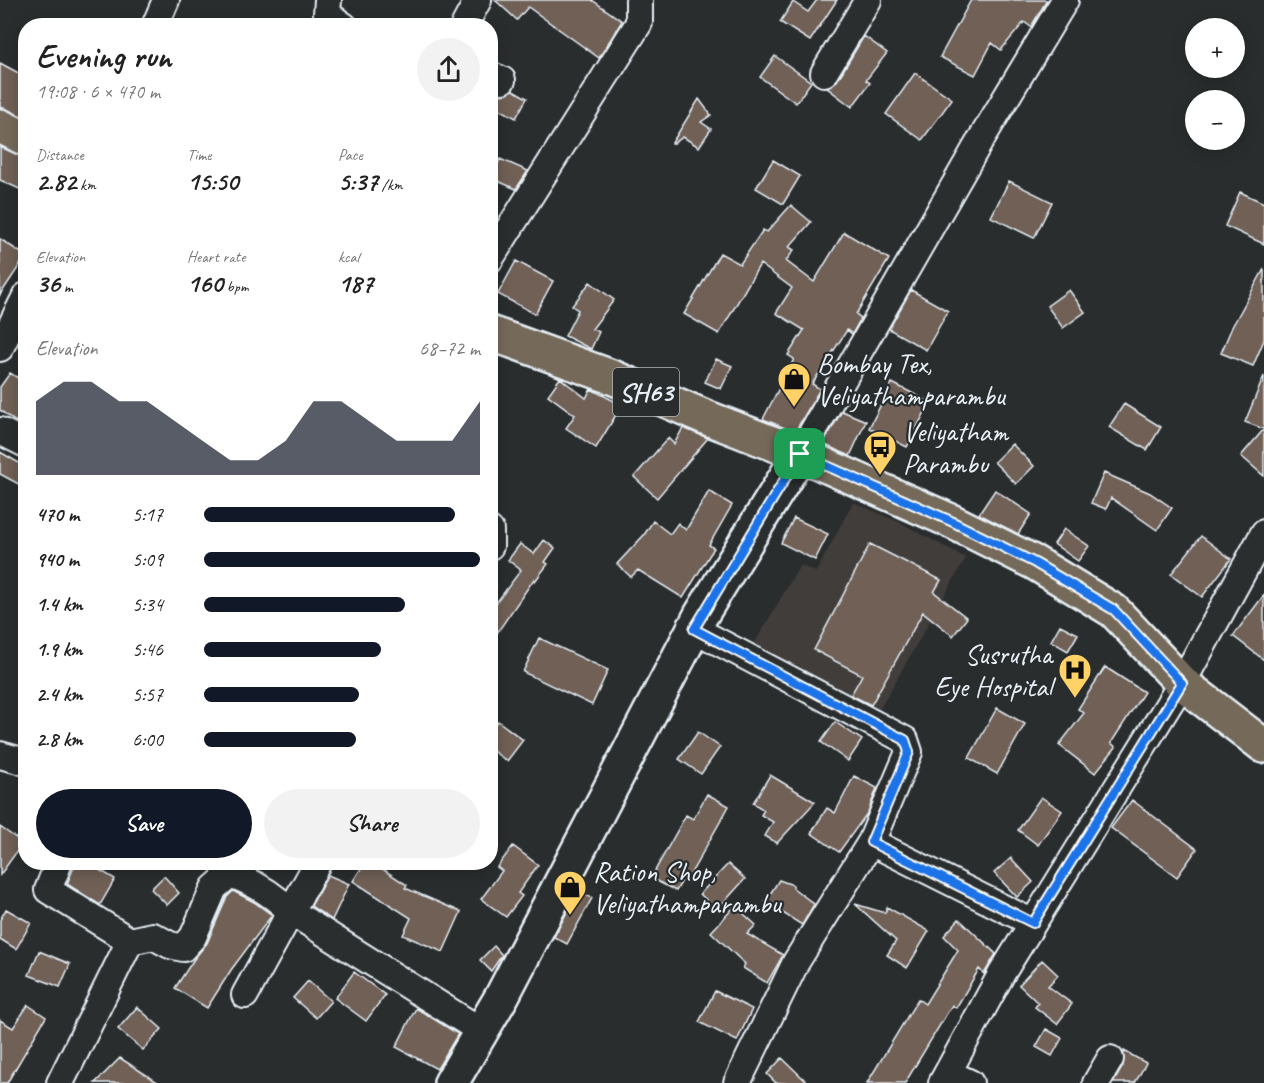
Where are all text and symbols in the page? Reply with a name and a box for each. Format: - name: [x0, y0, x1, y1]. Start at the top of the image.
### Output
- map controls: [1185, 18, 1245, 150]
- button: +: [1185, 18, 1245, 78]
- text: Evening run: [36, 35, 171, 77]
- button: share: [417, 38, 480, 101]
- text: 19:08 · 6 × 470 m: [36, 79, 160, 104]
- button: −: [1185, 90, 1245, 150]
- text: Distance: [36, 145, 84, 165]
- text: Time: [187, 145, 211, 165]
- text: Pace: [338, 145, 363, 165]
- text: 2.82: [36, 165, 76, 198]
- text: 15:50: [187, 165, 238, 198]
- text: 5:37: [338, 165, 378, 198]
- text: km: [76, 175, 96, 195]
- text: /km: [378, 175, 403, 195]
- text: Elevation: [36, 247, 85, 267]
- text: Heart rate: [187, 247, 245, 267]
- text: kcal: [338, 247, 359, 267]
- text: 36: [36, 267, 60, 300]
- text: 160: [187, 267, 223, 300]
- text: 187: [338, 267, 373, 300]
- text: m: [60, 277, 73, 297]
- text: bpm: [223, 277, 249, 297]
- text: Elevation: [36, 336, 98, 361]
- text: 68–72 m: [419, 336, 480, 361]
- place label: Bombay Tex, Veliyathamparambu: [817, 346, 1007, 413]
- shop icon: Bombay Tex, Veliyathamparambu: [776, 361, 812, 408]
- road number: SH63: [613, 368, 679, 416]
- place label: Veliyatham Parambu: [903, 414, 1010, 481]
- pin: [774, 428, 825, 479]
- bus stop icon: Veliyatham Parambu: [862, 429, 898, 476]
- icon: arrive: [783, 437, 816, 470]
- text: 470 m: [36, 502, 79, 527]
- text: 5:17: [132, 502, 163, 527]
- text: 940 m: [36, 547, 79, 572]
- text: 5:09: [132, 547, 163, 572]
- text: 1.4 km: [36, 592, 83, 617]
- text: 5:34: [132, 592, 163, 617]
- text: 1.9 km: [36, 637, 82, 662]
- text: 5:46: [132, 637, 163, 662]
- place label: Susrutha Eye Hospital: [935, 637, 1057, 704]
- hospital icon: Susrutha Eye Hospital: [1057, 652, 1093, 699]
- text: 2.4 km: [36, 682, 83, 707]
- text: 5:57: [132, 682, 163, 707]
- text: 2.8 km: [36, 727, 83, 752]
- text: 6:00: [132, 727, 163, 752]
- button: Save: [36, 789, 252, 858]
- button: Share: [264, 789, 480, 858]
- place label: Ration Shop, Veliyathamparambu: [593, 854, 783, 921]
- shop icon: Ration Shop, Veliyathamparambu: [552, 869, 588, 916]

